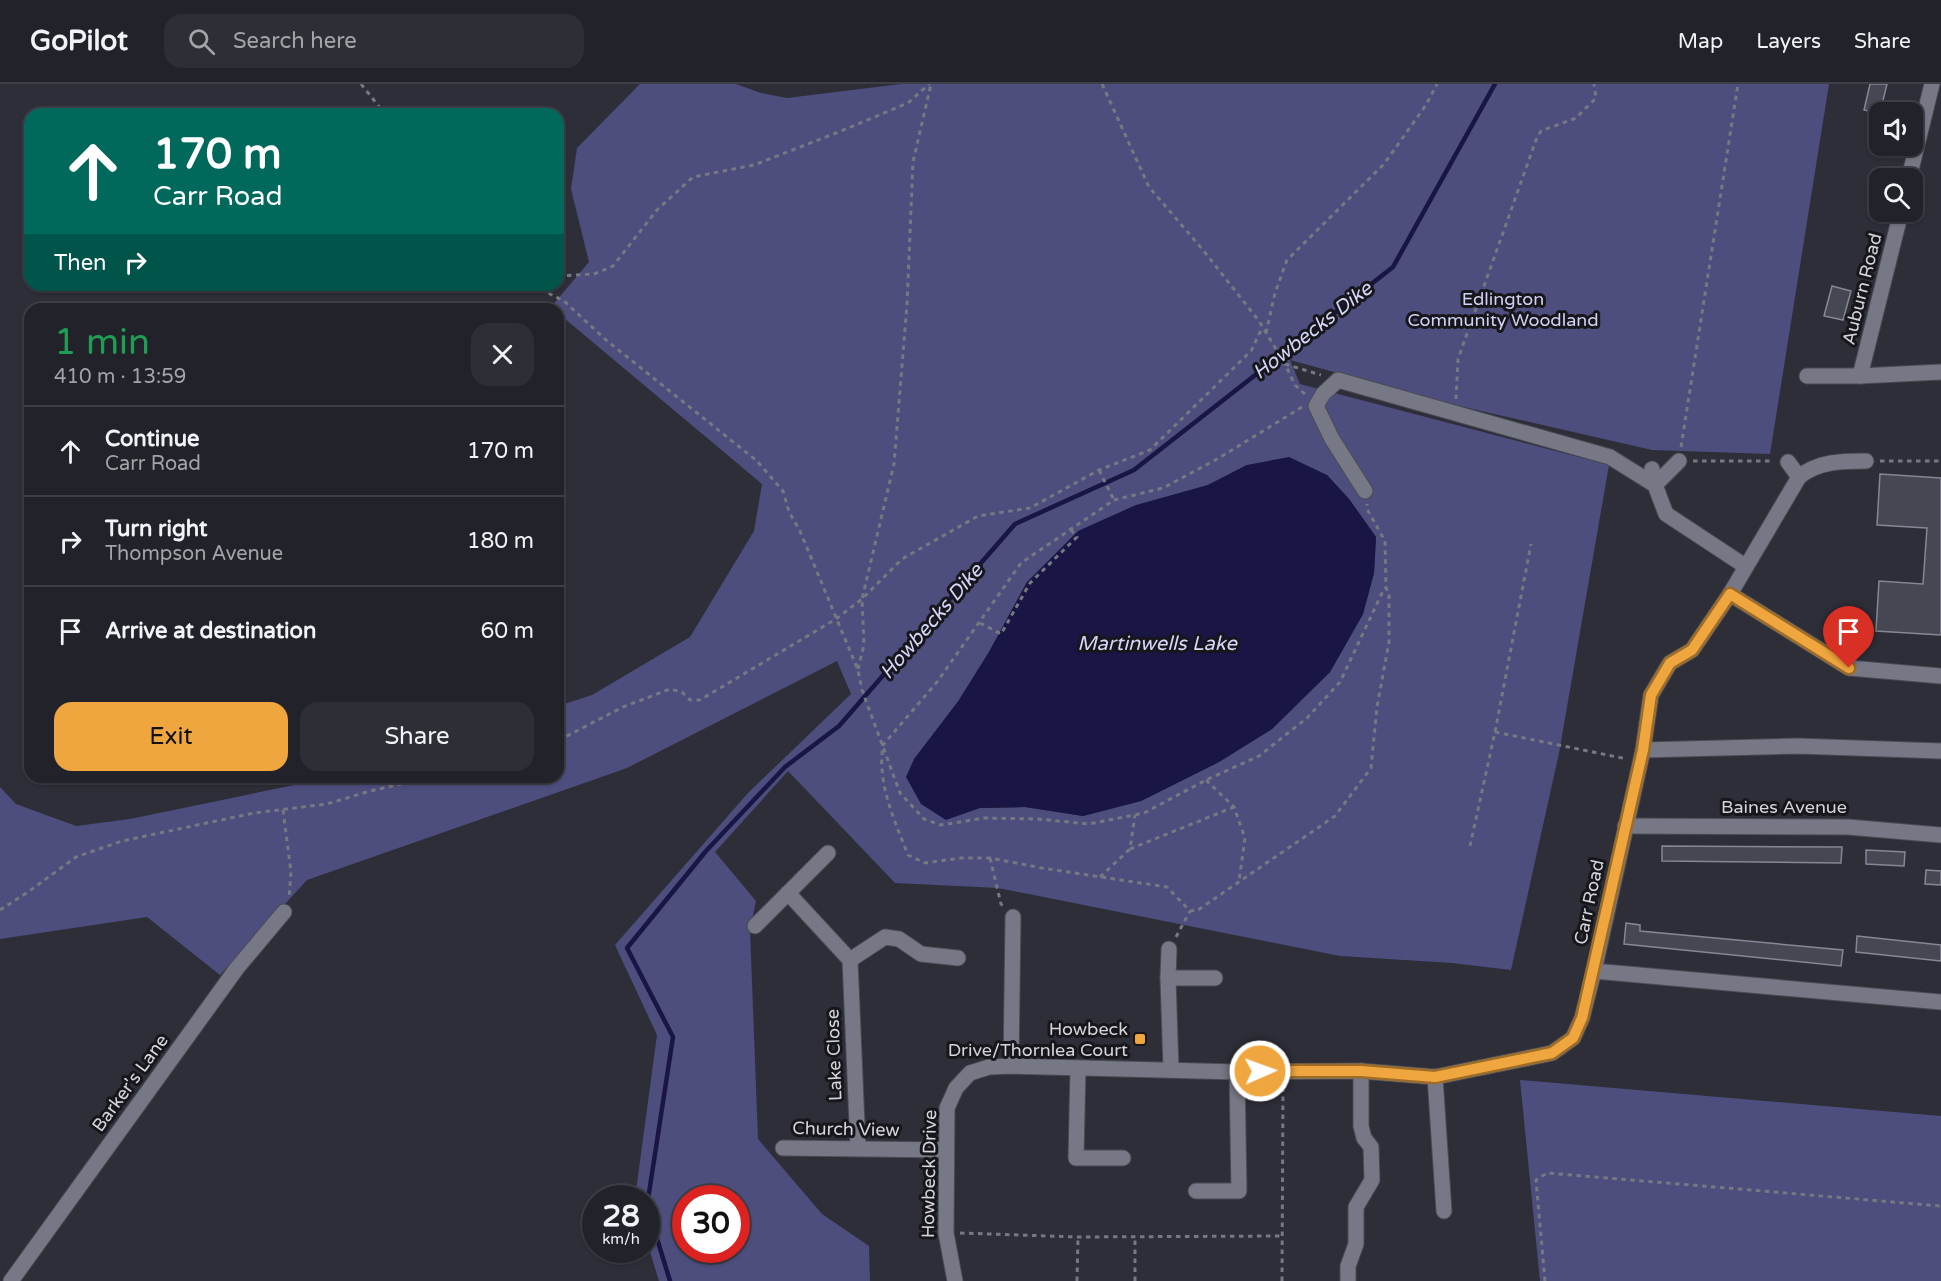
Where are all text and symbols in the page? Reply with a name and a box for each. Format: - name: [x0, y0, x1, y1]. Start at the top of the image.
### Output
- search box: [164, 14, 584, 68]
- text: GoPilot: [30, 24, 128, 58]
- icon: search: [185, 25, 218, 58]
- text: Search here: [233, 28, 357, 54]
- text: Map: [1678, 29, 1723, 54]
- text: Layers: [1756, 29, 1821, 54]
- text: Share: [1854, 29, 1911, 54]
- map controls: [1869, 102, 1923, 222]
- button: sound: [1869, 102, 1923, 156]
- text: 170 m: [153, 129, 282, 180]
- icon: ahead: [54, 132, 132, 210]
- button: search: [1869, 168, 1923, 222]
- text: Carr Road: [153, 180, 283, 213]
- street label: Auburn Road: [1838, 231, 1886, 347]
- icon: right: [119, 246, 152, 279]
- text: Then: [54, 250, 107, 276]
- water label: Howbecks Dike: [1248, 276, 1378, 385]
- park label: Edlington Community Woodland: [1407, 288, 1599, 331]
- text: 1 min: [54, 321, 150, 364]
- button: close: [471, 323, 534, 386]
- text: 410 m · 13:59: [54, 365, 186, 389]
- text: Continue: [105, 426, 200, 452]
- icon: ahead: [54, 435, 87, 468]
- text: 170 m: [467, 438, 534, 464]
- text: Carr Road: [105, 452, 201, 476]
- text: Turn right: [105, 516, 207, 542]
- icon: right: [54, 525, 87, 558]
- text: 180 m: [467, 528, 534, 554]
- text: Thompson Avenue: [105, 542, 283, 566]
- water label: Howbecks Dike: [875, 558, 989, 684]
- pin: [1823, 606, 1874, 668]
- icon: arrive: [54, 615, 87, 648]
- icon: arrive: [1832, 615, 1865, 648]
- text: Arrive at destination: [105, 618, 316, 644]
- text: 60 m: [480, 618, 534, 644]
- water label: Martinwells Lake: [1077, 632, 1238, 656]
- button: Exit: [54, 702, 288, 771]
- button: Share: [300, 702, 534, 771]
- street label: Baines Avenue: [1721, 796, 1847, 818]
- street label: Carr Road: [1569, 857, 1609, 947]
- street label: Lake Close: [821, 1009, 847, 1101]
- place label: Howbeck Drive/Thornlea Court: [948, 1018, 1128, 1061]
- street label: Barker's Lane: [87, 1030, 173, 1136]
- marker: Howbeck Drive/Thornlea Court: [1133, 1032, 1147, 1046]
- position arrow: [1228, 1039, 1292, 1103]
- street label: Howbeck Drive: [917, 1110, 941, 1238]
- street label: Church View: [792, 1117, 900, 1141]
- speed limit sign: 30: [672, 1185, 750, 1263]
- text: 28: [602, 1198, 640, 1235]
- text: km/h: [602, 1230, 640, 1248]

